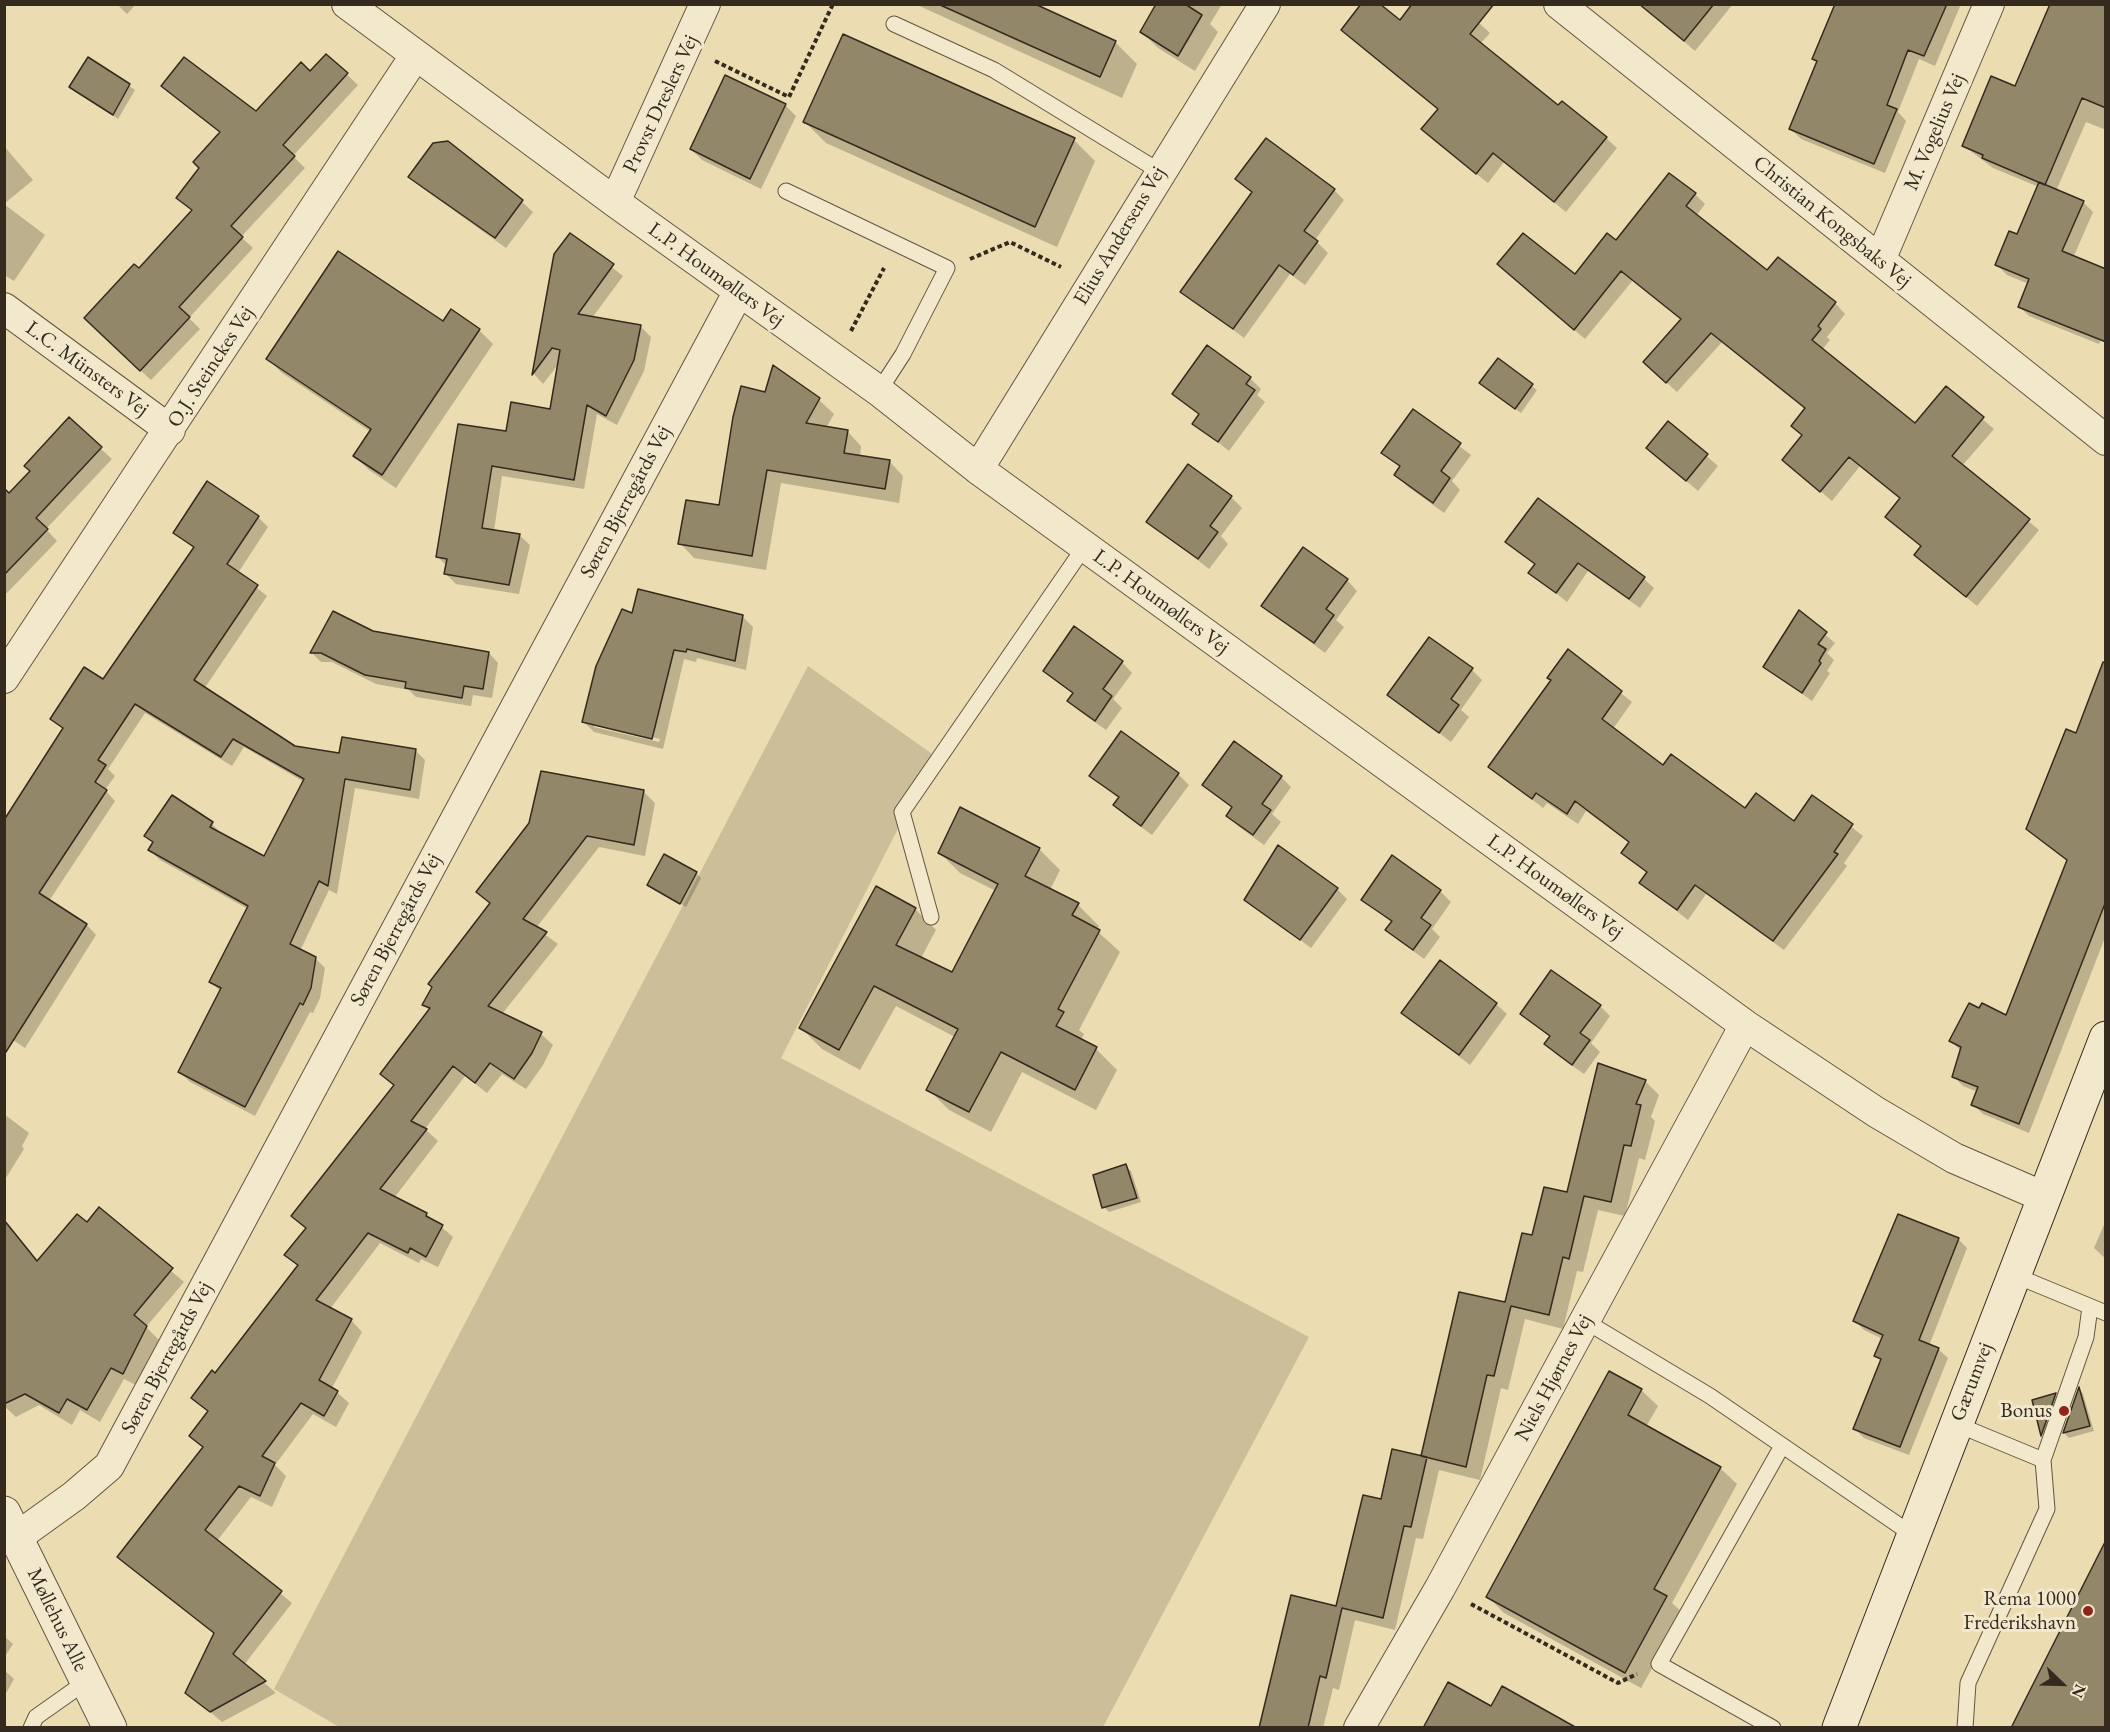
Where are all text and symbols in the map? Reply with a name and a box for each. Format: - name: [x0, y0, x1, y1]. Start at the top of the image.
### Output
- street label: Provst Dreslers Vej: [618, 31, 704, 177]
- street label: M. Vogelius Vej: [1899, 70, 1971, 194]
- street label: Christian Kongsbaks Vej: [1748, 150, 1916, 294]
- street label: Elius Andersens Vej: [1069, 162, 1171, 310]
- street label: L.P. Houmøllers Vej: [643, 217, 789, 333]
- street label: O.J. Steinckes Vej: [162, 302, 260, 432]
- street label: L.C. Münsters Vej: [21, 316, 153, 422]
- street label: Søren Bjerregårds Vej: [575, 421, 677, 583]
- street label: L.P. Houmøllers Vej: [1088, 544, 1234, 660]
- street label: L.P. Houmøllers Vej: [1482, 829, 1628, 945]
- street label: Søren Bjerregårds Vej: [345, 849, 447, 1011]
- street label: Søren Bjerregårds Vej: [116, 1277, 218, 1439]
- street label: Niels Hjørnes Vej: [1510, 1310, 1598, 1446]
- street label: Gærumvej: [1945, 1339, 1999, 1425]
- place label: Bonus: [2000, 1398, 2052, 1424]
- marker: Bonus: [2057, 1404, 2071, 1418]
- street label: Møllehus Alle: [21, 1564, 93, 1676]
- place label: Rema 1000 Frederikshavn: [1964, 1586, 2076, 1636]
- marker: Rema 1000 Frederikshavn: [2081, 1604, 2095, 1618]
- north arrow: [2032, 1654, 2092, 1714]
- text: N: [2067, 1681, 2091, 1701]

